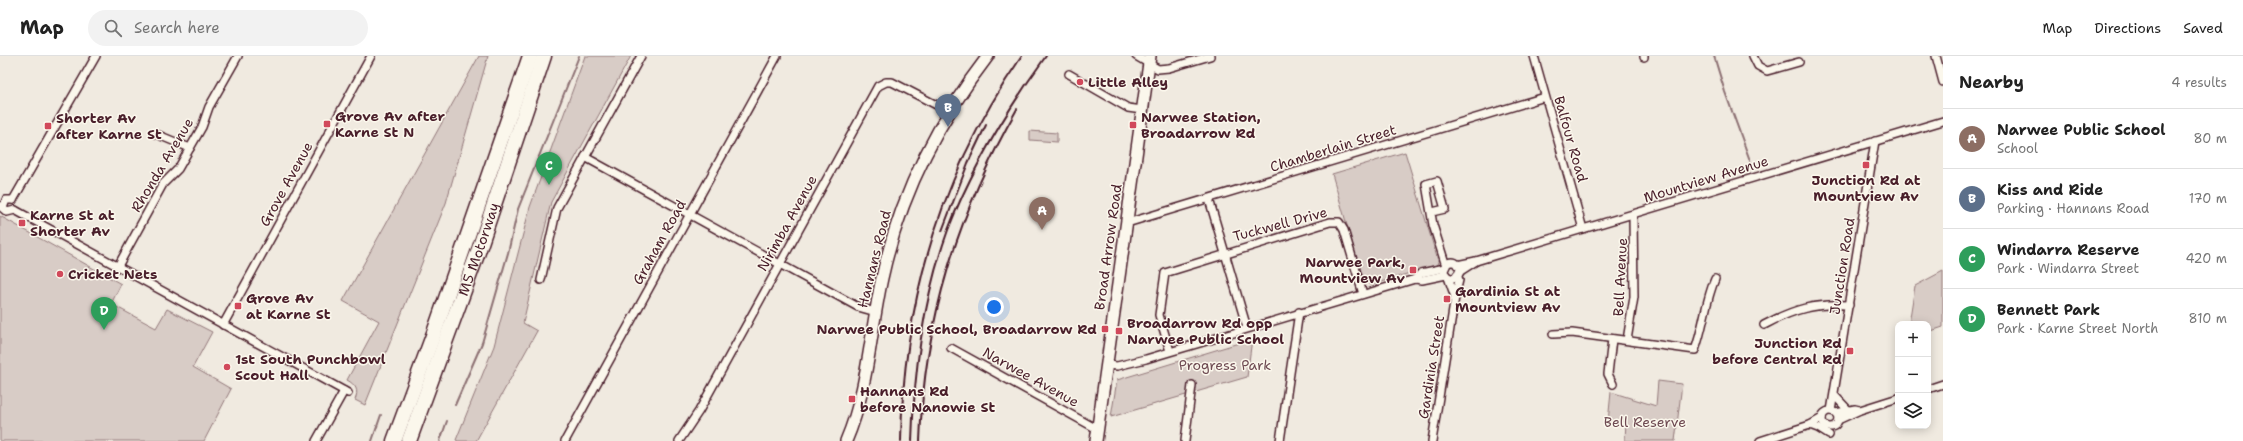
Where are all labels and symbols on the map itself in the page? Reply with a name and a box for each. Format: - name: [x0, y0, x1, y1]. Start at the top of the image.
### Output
- place label: Little Alley: [1088, 73, 1168, 91]
- marker: Little Alley: [1075, 77, 1085, 87]
- pin: B: [935, 94, 961, 127]
- street label: Balfour Road: [1550, 94, 1592, 184]
- place label: Grove Av after Karne St N: [335, 107, 446, 141]
- place label: Narwee Station, Broadarrow Rd: [1141, 108, 1261, 142]
- place label: Shorter Av after Karne St: [56, 109, 162, 143]
- street label: Rhonda Avenue: [127, 115, 197, 215]
- marker: Grove Av after Karne St N: [322, 119, 332, 129]
- marker: Narwee Station, Broadarrow Rd: [1128, 120, 1138, 130]
- street label: Chamberlain Street: [1268, 120, 1398, 176]
- marker: Shorter Av after Karne St: [43, 121, 53, 131]
- street label: Grove Avenue: [255, 138, 317, 230]
- street label: Mountview Avenue: [1641, 151, 1771, 207]
- pin: C: [536, 152, 562, 185]
- marker: Junction Rd at Mountview Av: [1861, 160, 1871, 170]
- place label: Junction Rd at Mountview Av: [1812, 171, 1921, 205]
- street label: Nirimba Avenue: [753, 172, 821, 274]
- street label: Broad Arrow Road: [1090, 183, 1126, 311]
- street label: Graham Road: [628, 196, 690, 288]
- pin: A: [1029, 197, 1055, 230]
- street label: M5 Motorway: [454, 200, 503, 298]
- street label: Tuckwell Drive: [1231, 203, 1329, 245]
- place label: Karne St at Shorter Av: [30, 206, 115, 240]
- street label: Hannans Road: [853, 208, 895, 310]
- street label: Junction Road: [1825, 216, 1859, 316]
- marker: Karne St at Shorter Av: [17, 218, 27, 228]
- street label: Bell Avenue: [1609, 237, 1631, 317]
- place label: Narwee Park, Mountview Av: [1300, 253, 1405, 287]
- place label: Cricket Nets: [68, 265, 157, 283]
- marker: Narwee Park, Mountview Av: [1408, 265, 1418, 275]
- marker: Cricket Nets: [55, 269, 65, 279]
- place label: Gardinia St at Mountview Av: [1455, 282, 1561, 316]
- place label: Grove Av at Karne St: [246, 289, 331, 323]
- marker: Gardinia St at Mountview Av: [1442, 294, 1452, 304]
- pin: D: [91, 297, 117, 330]
- your location: [984, 297, 1004, 317]
- marker: Grove Av at Karne St: [233, 301, 243, 311]
- place label: Broadarrow Rd opp Narwee Public School: [1127, 314, 1284, 348]
- street label: Gardinia Street: [1414, 314, 1448, 420]
- place label: Narwee Public School, Broadarrow Rd: [817, 320, 1097, 338]
- marker: Narwee Public School, Broadarrow Rd: [1100, 324, 1110, 334]
- marker: Broadarrow Rd opp Narwee Public School: [1114, 326, 1124, 336]
- place label: Junction Rd before Central Rd: [1712, 334, 1842, 368]
- street label: Narwee Avenue: [980, 343, 1082, 411]
- marker: Junction Rd before Central Rd: [1845, 346, 1855, 356]
- place label: 1st South Punchbowl Scout Hall: [235, 350, 386, 384]
- park label: Progress Park: [1179, 356, 1271, 374]
- marker: 1st South Punchbowl Scout Hall: [222, 362, 232, 372]
- place label: Hannans Rd before Nanowie St: [860, 382, 995, 416]
- marker: Hannans Rd before Nanowie St: [847, 394, 857, 404]
- park label: Bell Reserve: [1604, 413, 1686, 431]

